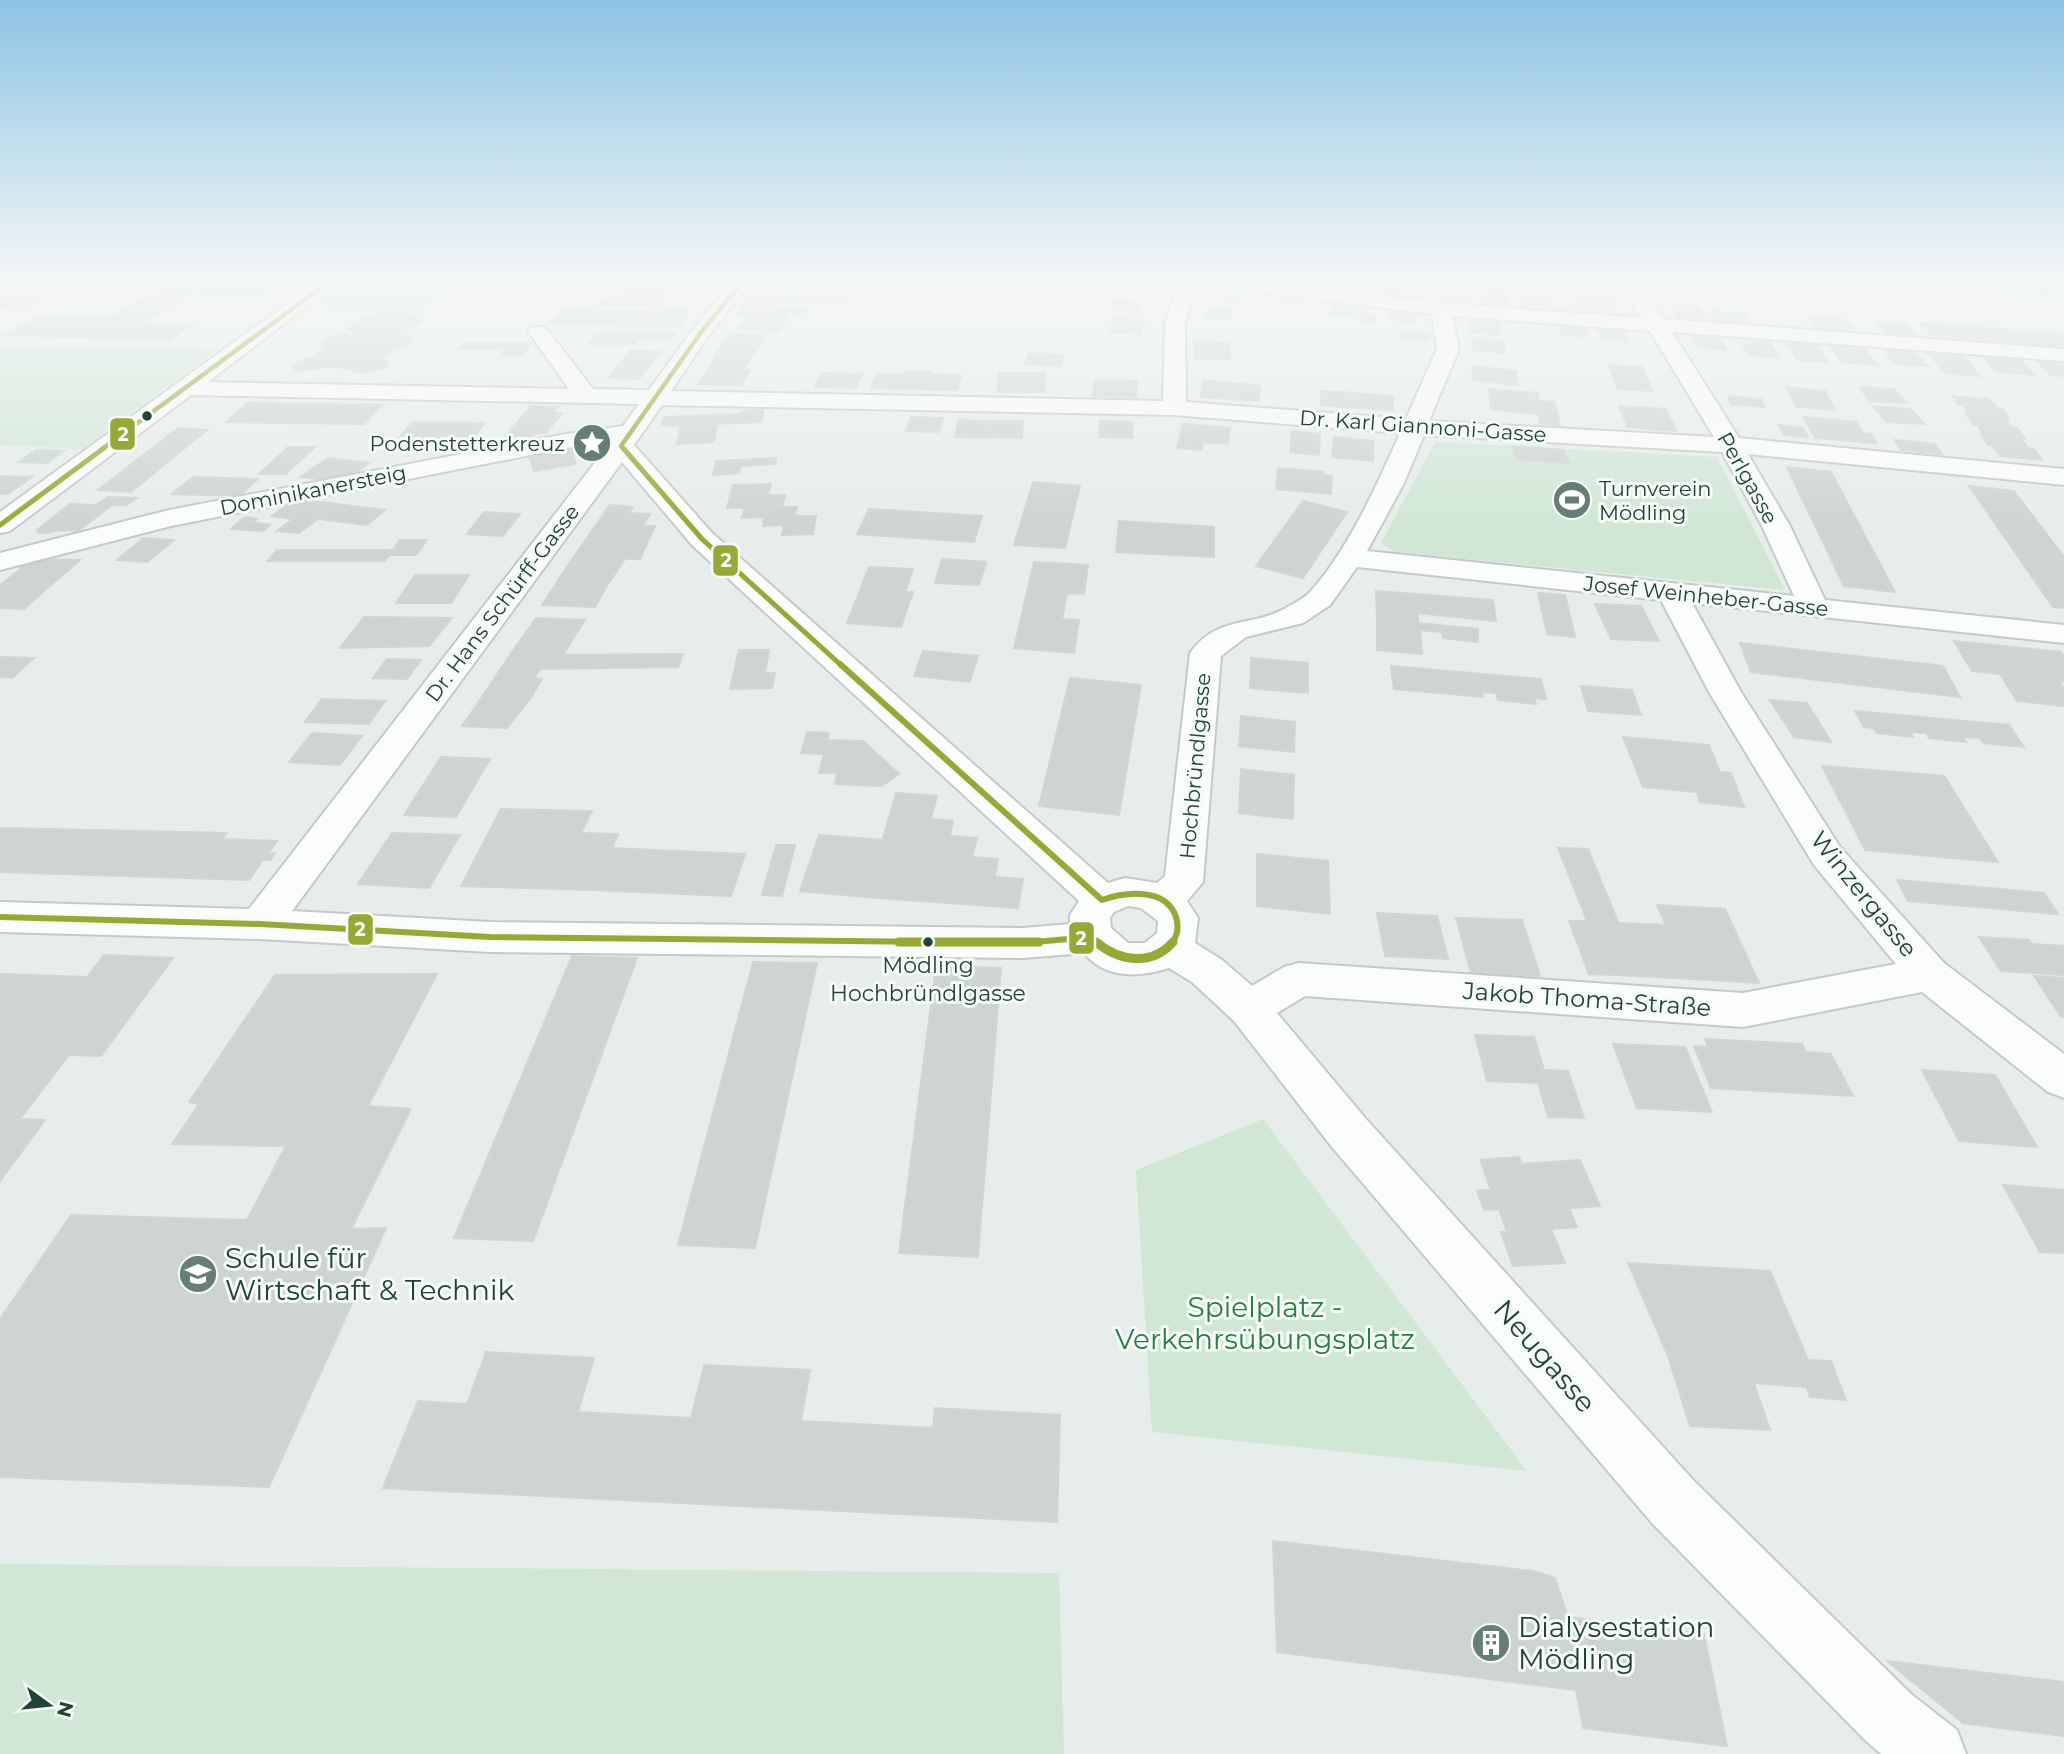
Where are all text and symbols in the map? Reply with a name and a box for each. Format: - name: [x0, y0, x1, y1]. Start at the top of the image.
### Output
- street label: Dr. Karl Giannoni-Gasse: [1299, 405, 1547, 447]
- unlabelled marker: [140, 409, 154, 423]
- line badge: 2: [109, 417, 136, 451]
- place icon: Podenstetterkreuz: [571, 422, 613, 464]
- text: 2: [117, 423, 129, 446]
- street label: Perlgasse: [1712, 428, 1784, 528]
- place label: Podenstetterkreuz: [369, 431, 565, 456]
- street label: Dominikanersteig: [218, 460, 408, 520]
- place label: Turnverein Mödling: [1599, 476, 1712, 525]
- sports icon: Turnverein Mödling: [1551, 479, 1593, 521]
- street label: Dr. Hans Schürff-Gasse: [420, 500, 584, 706]
- line badge: 2: [712, 544, 739, 577]
- text: 2: [720, 549, 732, 572]
- street label: Josef Weinheber-Gasse: [1581, 571, 1830, 621]
- street label: Hochbründlgasse: [1174, 672, 1216, 860]
- street label: Winzergasse: [1804, 825, 1924, 963]
- line badge: 2: [347, 913, 374, 946]
- text: 2: [354, 918, 366, 941]
- line badge: 2: [1068, 921, 1095, 955]
- text: 2: [1075, 927, 1087, 950]
- marker: Mödling Hochbründlgasse: [921, 935, 935, 949]
- place label: Mödling Hochbründlgasse: [830, 952, 1026, 1007]
- street label: Jakob Thoma-Straße: [1461, 976, 1712, 1022]
- place label: Schule für Wirtschaft & Technik: [225, 1241, 514, 1307]
- school or university icon: Schule für Wirtschaft & Technik: [177, 1253, 219, 1295]
- park label: Spielplatz - Verkehrsübungsplatz: [1115, 1290, 1415, 1356]
- street label: Neugasse: [1487, 1293, 1603, 1419]
- place label: Dialysestation Mödling: [1518, 1610, 1715, 1676]
- building icon: Dialysestation Mödling: [1470, 1622, 1512, 1664]
- north arrow: [14, 1670, 84, 1740]
- text: N: [52, 1699, 78, 1720]

